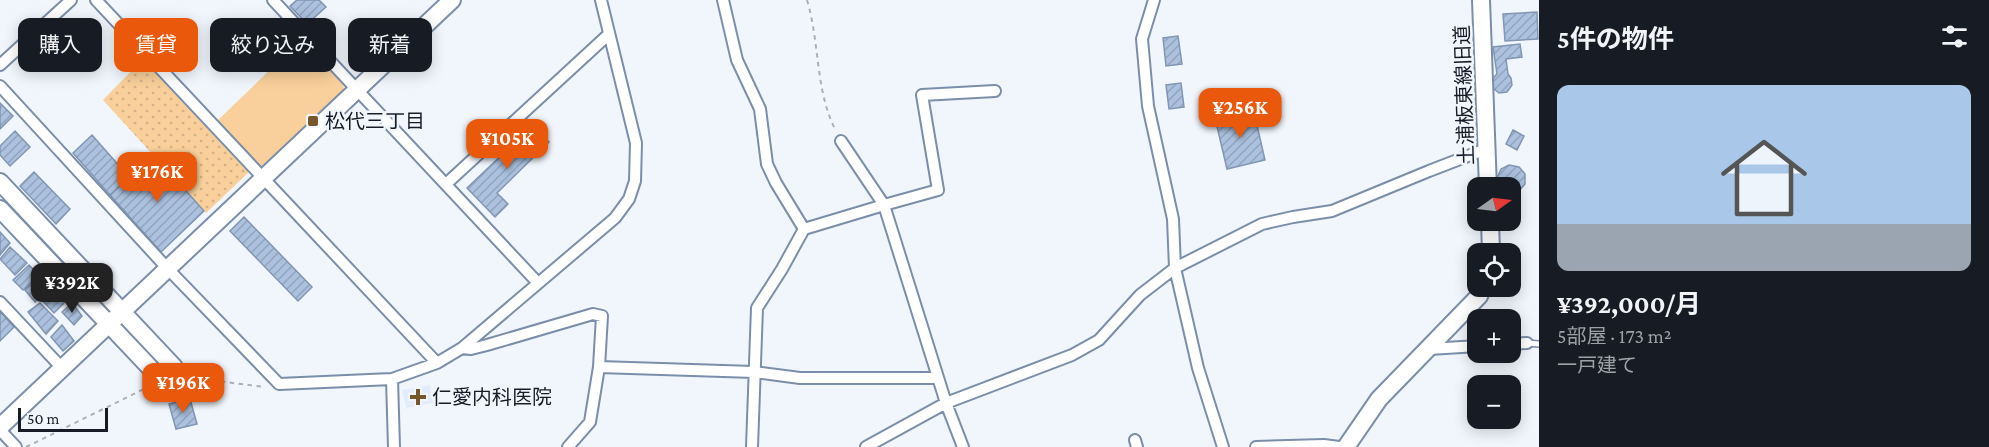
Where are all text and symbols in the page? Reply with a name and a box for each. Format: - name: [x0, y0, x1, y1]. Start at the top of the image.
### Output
- chip: 購入: [18, 18, 102, 72]
- chip: 賃貸: [114, 18, 198, 72]
- chip: 絞り込み: [210, 18, 336, 72]
- chip: 新着: [348, 18, 432, 72]
- icon: filters: [1938, 20, 1971, 53]
- street label: 土浦板東線旧道: [1451, 25, 1477, 165]
- text: 5件の物件: [1557, 25, 1674, 54]
- pin: ¥256K: [1198, 88, 1282, 139]
- text: ¥256K: [1213, 96, 1267, 118]
- place label: 松代三丁目: [325, 110, 425, 132]
- marker: 松代三丁目: [306, 114, 320, 128]
- pin: ¥105K: [465, 119, 549, 170]
- icon: home: [1710, 124, 1818, 232]
- text: ¥105K: [480, 127, 534, 149]
- pin: ¥176K: [115, 152, 199, 203]
- text: ¥176K: [131, 160, 183, 182]
- north arrow: [1467, 177, 1521, 231]
- map controls: [1467, 177, 1521, 429]
- button: locate: [1467, 243, 1521, 297]
- pin: ¥392K: [30, 263, 114, 314]
- text: ¥392K: [45, 271, 99, 293]
- text: ¥392,000/月: [1557, 290, 1701, 319]
- button: +: [1467, 309, 1521, 363]
- text: 5部屋 · 173 m²: [1557, 325, 1672, 347]
- text: 一戸建て: [1557, 354, 1637, 376]
- pin: ¥196K: [141, 363, 225, 414]
- text: ¥196K: [156, 371, 210, 393]
- button: −: [1467, 375, 1521, 429]
- place label: 仁愛内科医院: [432, 386, 552, 408]
- marker: 仁愛内科医院: [409, 388, 427, 406]
- scale bar: [18, 405, 108, 432]
- text: 50 m: [27, 410, 59, 427]

